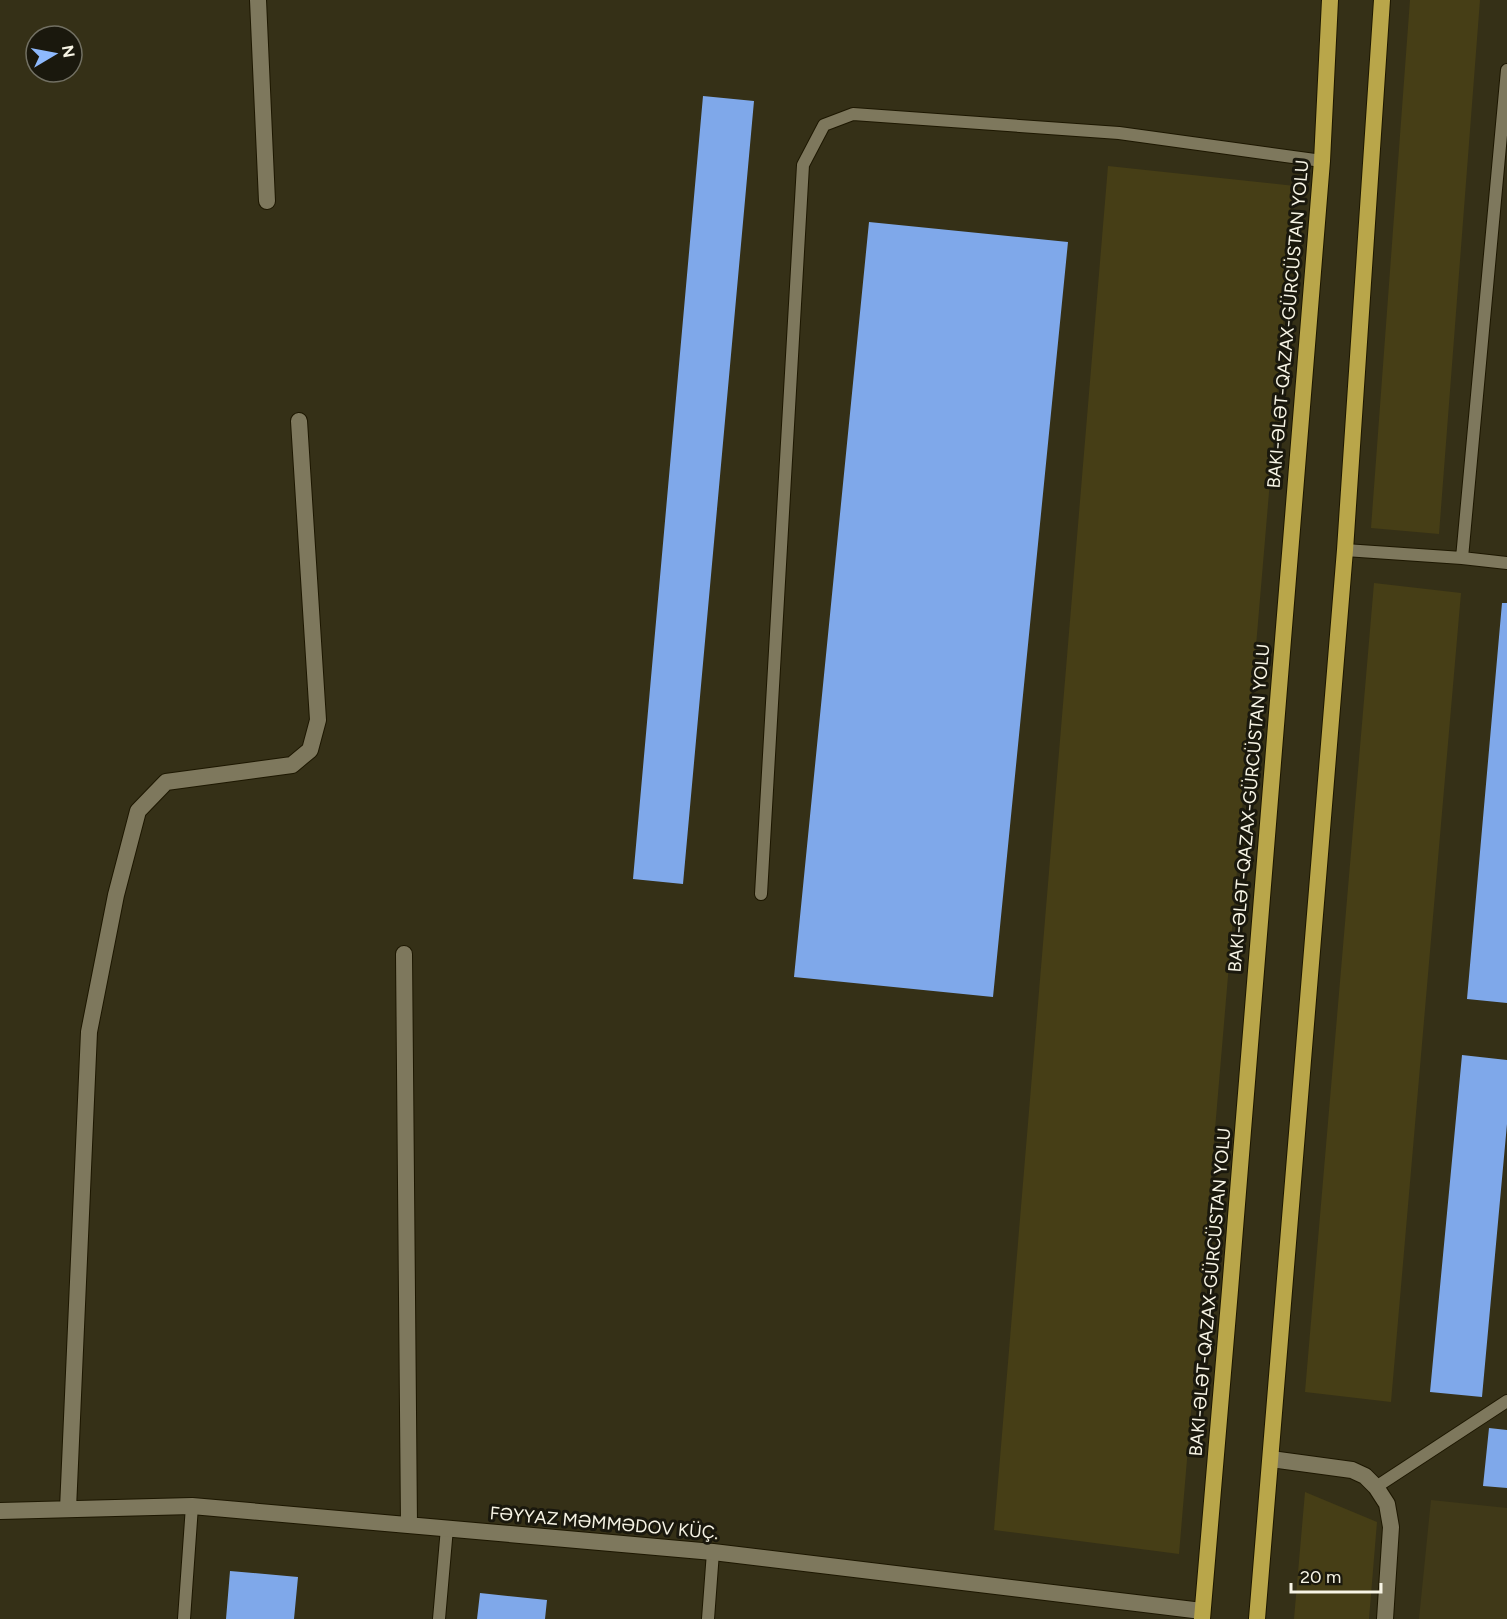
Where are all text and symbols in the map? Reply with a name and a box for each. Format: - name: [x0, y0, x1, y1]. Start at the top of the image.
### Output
- north arrow: [24, 24, 84, 84]
- text: N: [58, 44, 79, 59]
- street label: BAKI-ƏLƏT-QAZAX-GÜRCÜSTAN YOLU: [1263, 159, 1313, 489]
- street label: BAKI-ƏLƏT-QAZAX-GÜRCÜSTAN YOLU: [1224, 643, 1274, 973]
- street label: BAKI-ƏLƏT-QAZAX-GÜRCÜSTAN YOLU: [1185, 1127, 1235, 1457]
- street label: FƏYYAZ MƏMMƏDOV KÜÇ.: [489, 1502, 719, 1544]
- scale bar: [1291, 1556, 1381, 1594]
- text: 20 m: [1300, 1566, 1341, 1588]

